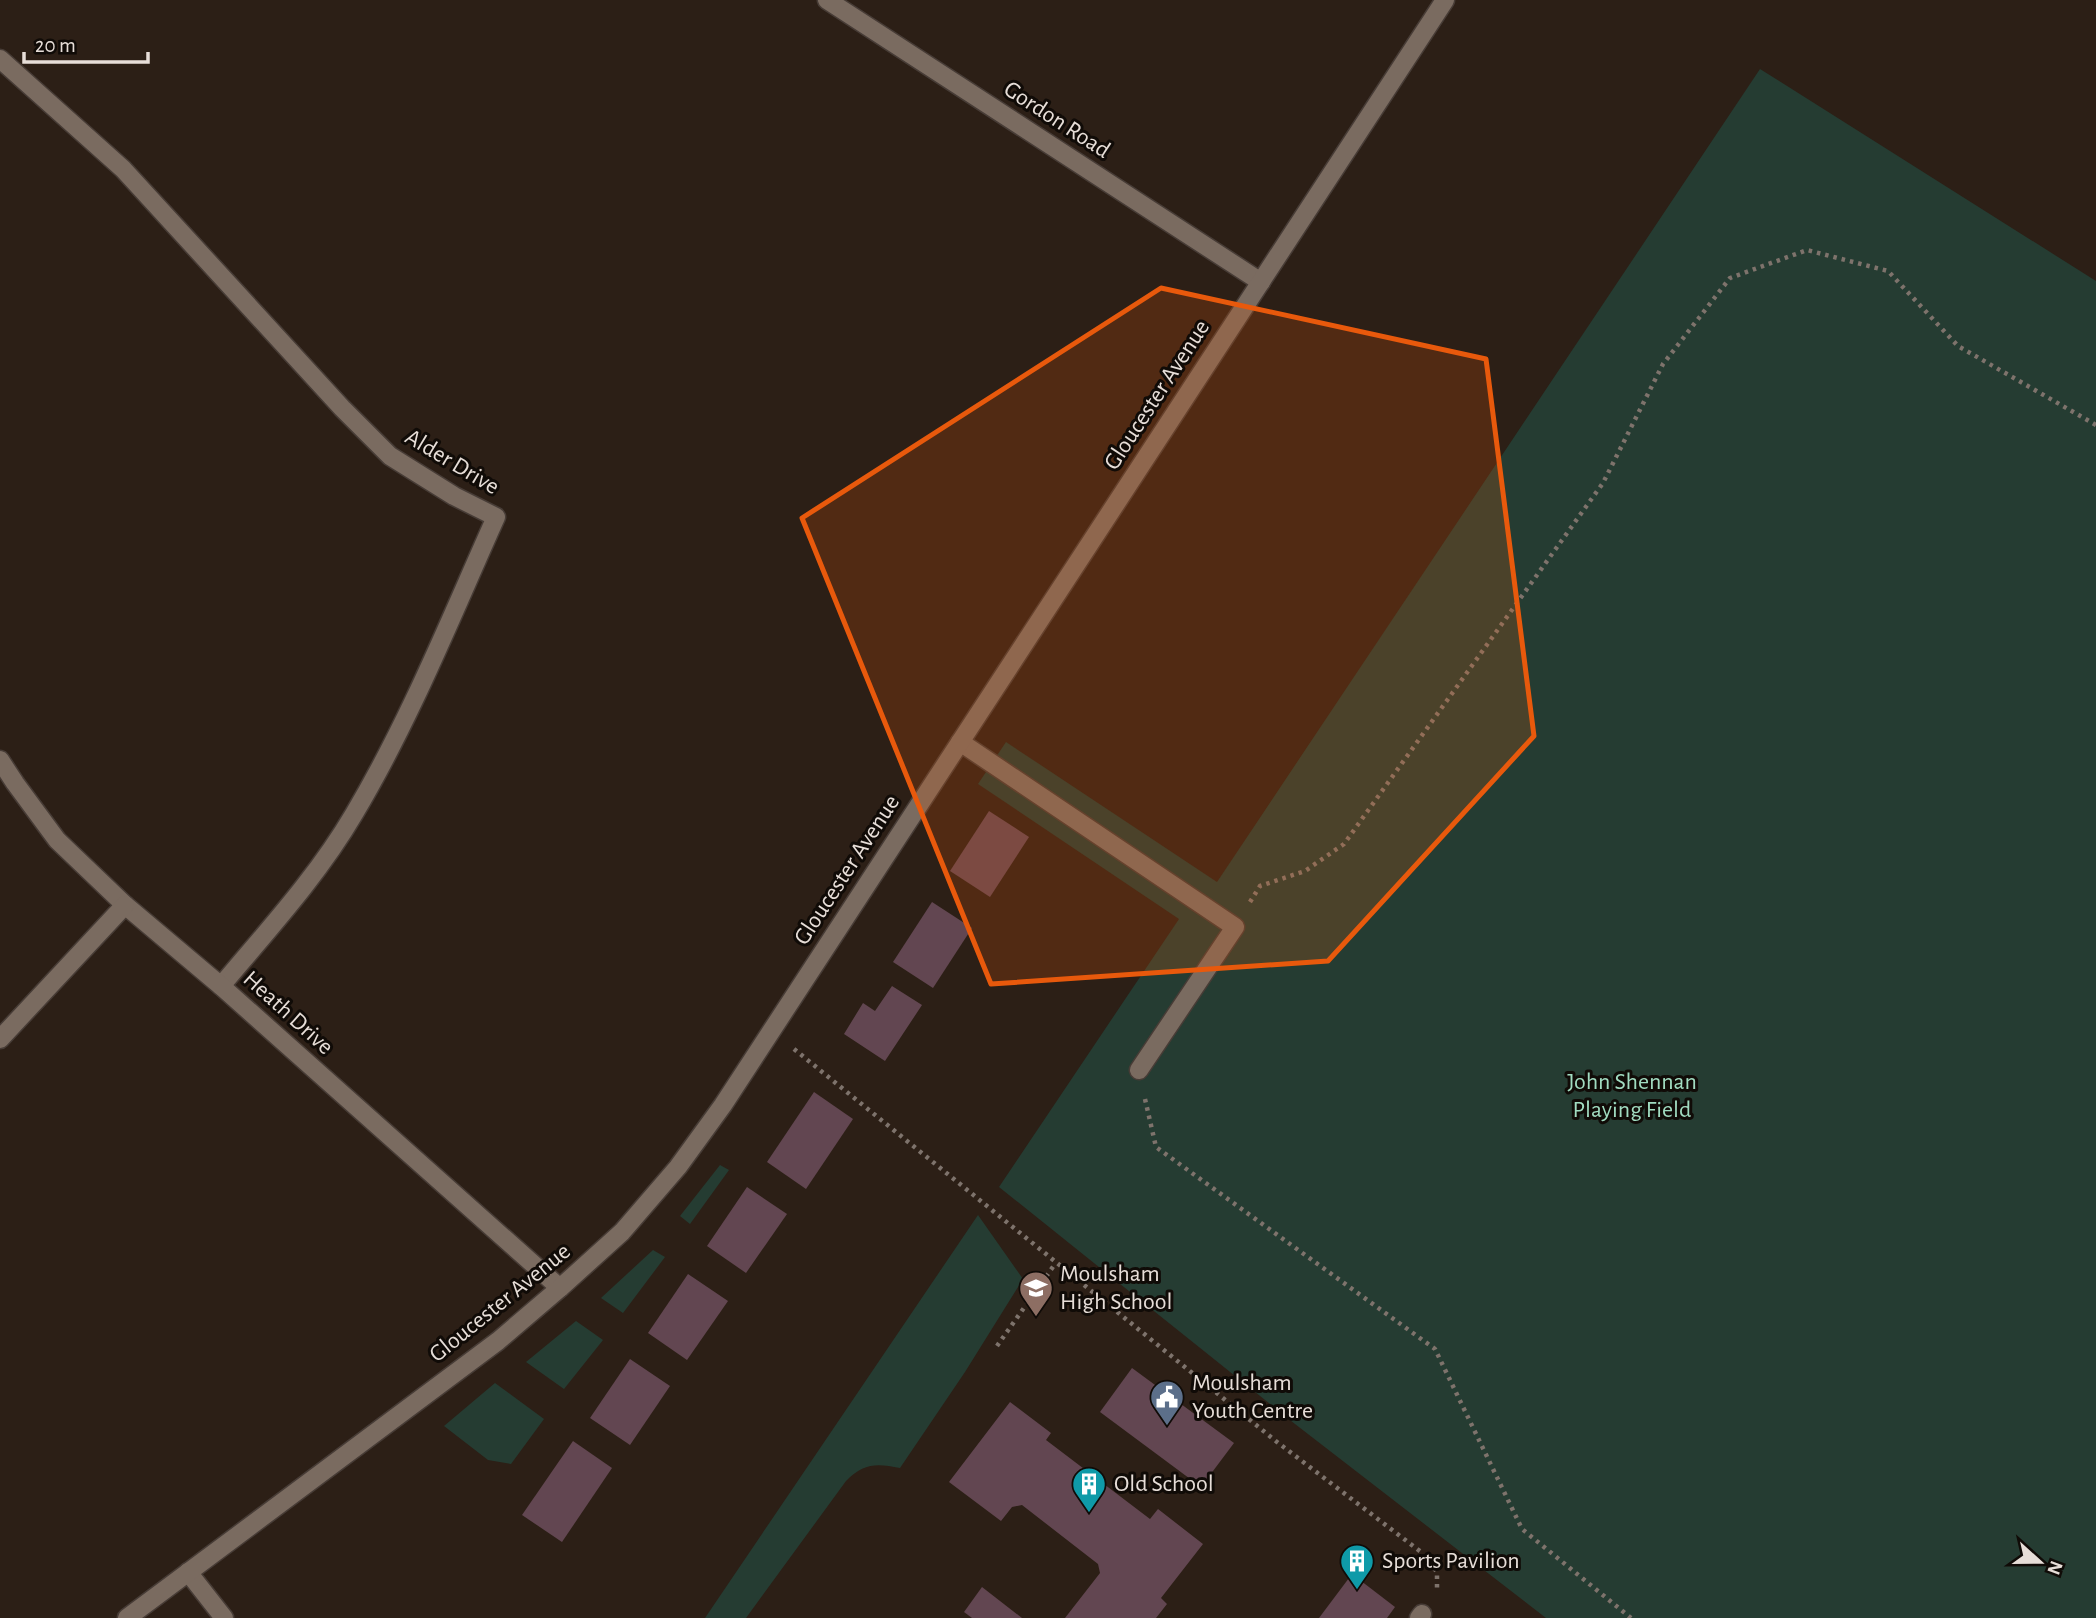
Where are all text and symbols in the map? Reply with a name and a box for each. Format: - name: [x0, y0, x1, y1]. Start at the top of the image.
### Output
- scale bar: [24, 21, 149, 65]
- text: 20 m: [35, 35, 76, 56]
- street label: Gordon Road: [1000, 77, 1114, 163]
- street label: Gloucester Avenue: [1100, 316, 1214, 474]
- street label: Alder Drive: [401, 425, 503, 499]
- street label: Gloucester Avenue: [790, 791, 904, 949]
- street label: Heath Drive: [238, 967, 338, 1059]
- park label: John Shennan Playing Field: [1567, 1070, 1697, 1122]
- street label: Gloucester Avenue: [425, 1239, 575, 1367]
- place label: Moulsham High School: [1060, 1262, 1172, 1314]
- school or university icon: Moulsham High School: [1017, 1269, 1055, 1318]
- place label: Moulsham Youth Centre: [1192, 1371, 1313, 1423]
- public building icon: Moulsham Youth Centre: [1148, 1378, 1186, 1427]
- building icon: Old School: [1070, 1465, 1108, 1514]
- place label: Old School: [1114, 1472, 1214, 1496]
- north arrow: [2005, 1527, 2075, 1597]
- building icon: Sports Pavilion: [1338, 1542, 1376, 1591]
- place label: Sports Pavilion: [1382, 1549, 1520, 1573]
- text: N: [2043, 1558, 2066, 1577]

